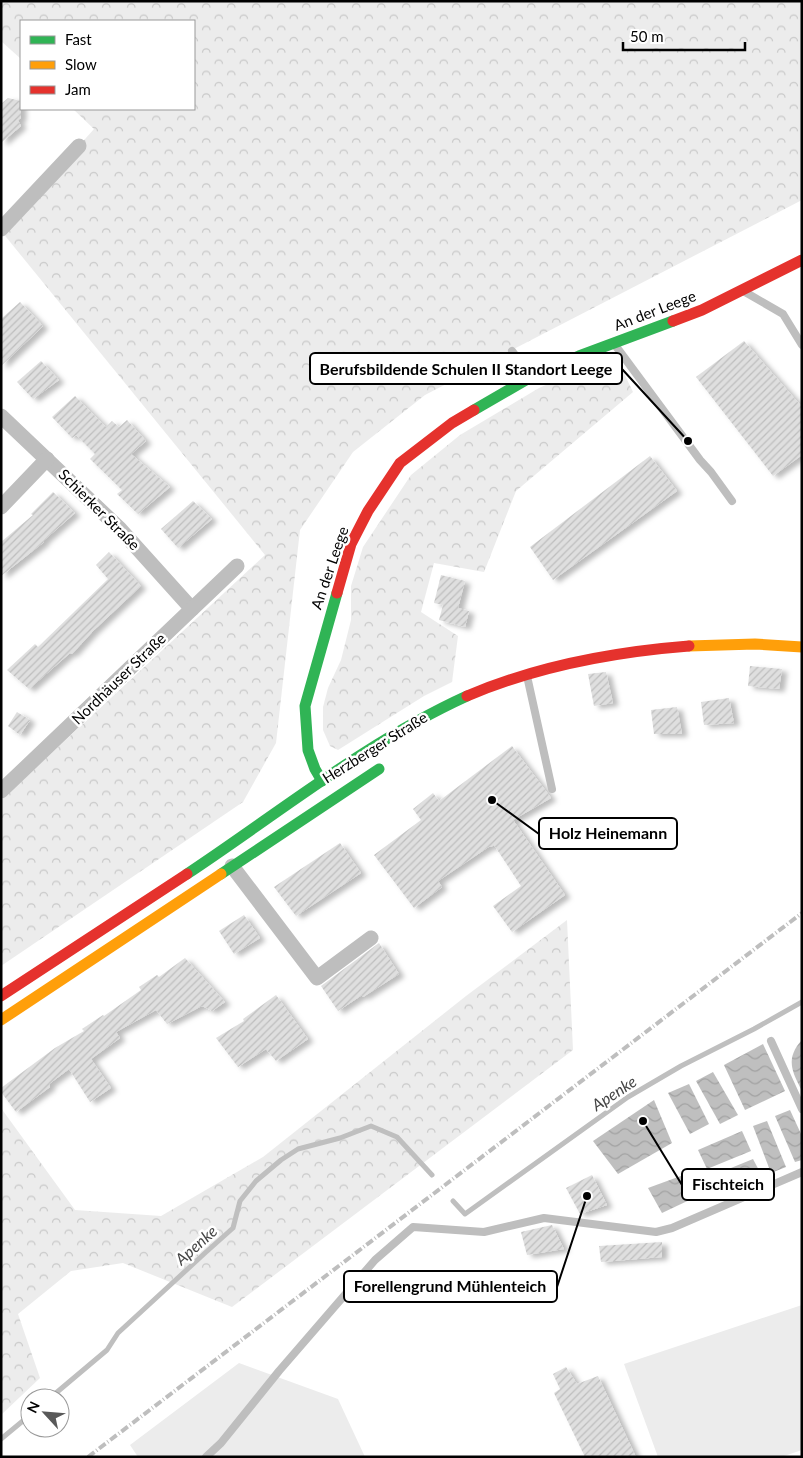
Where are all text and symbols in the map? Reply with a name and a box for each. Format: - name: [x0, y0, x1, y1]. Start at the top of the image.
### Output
- legend: [20, 20, 195, 110]
- scale bar: [623, 20, 746, 52]
- text: 50 m: [630, 27, 664, 45]
- text: Fast: [65, 30, 92, 48]
- text: Slow: [65, 55, 97, 73]
- text: Jam: [65, 80, 91, 98]
- street label: An der Leege: [611, 286, 698, 334]
- callout: Berufsbildende Schulen II Standort Leege: [310, 353, 622, 384]
- text: Berufsbildende Schulen II Standort Leege: [320, 359, 613, 378]
- street label: Schierker Straße: [55, 465, 144, 554]
- street label: An der Leege: [307, 524, 352, 611]
- street label: Nordhäuser Straße: [68, 629, 169, 728]
- street label: Herzberger Straße: [319, 708, 430, 787]
- callout: Holz Heinemann: [539, 818, 677, 849]
- text: Holz Heinemann: [549, 823, 667, 842]
- water label: Apenke: [587, 1071, 640, 1115]
- callout: Fischteich: [682, 1169, 774, 1200]
- text: Fischteich: [692, 1174, 764, 1193]
- water label: Apenke: [170, 1221, 221, 1269]
- callout: Forellengrund Mühlenteich: [344, 1271, 557, 1302]
- text: Forellengrund Mühlenteich: [354, 1276, 546, 1295]
- north arrow: [20, 1388, 70, 1438]
- text: N: [23, 1399, 43, 1416]

